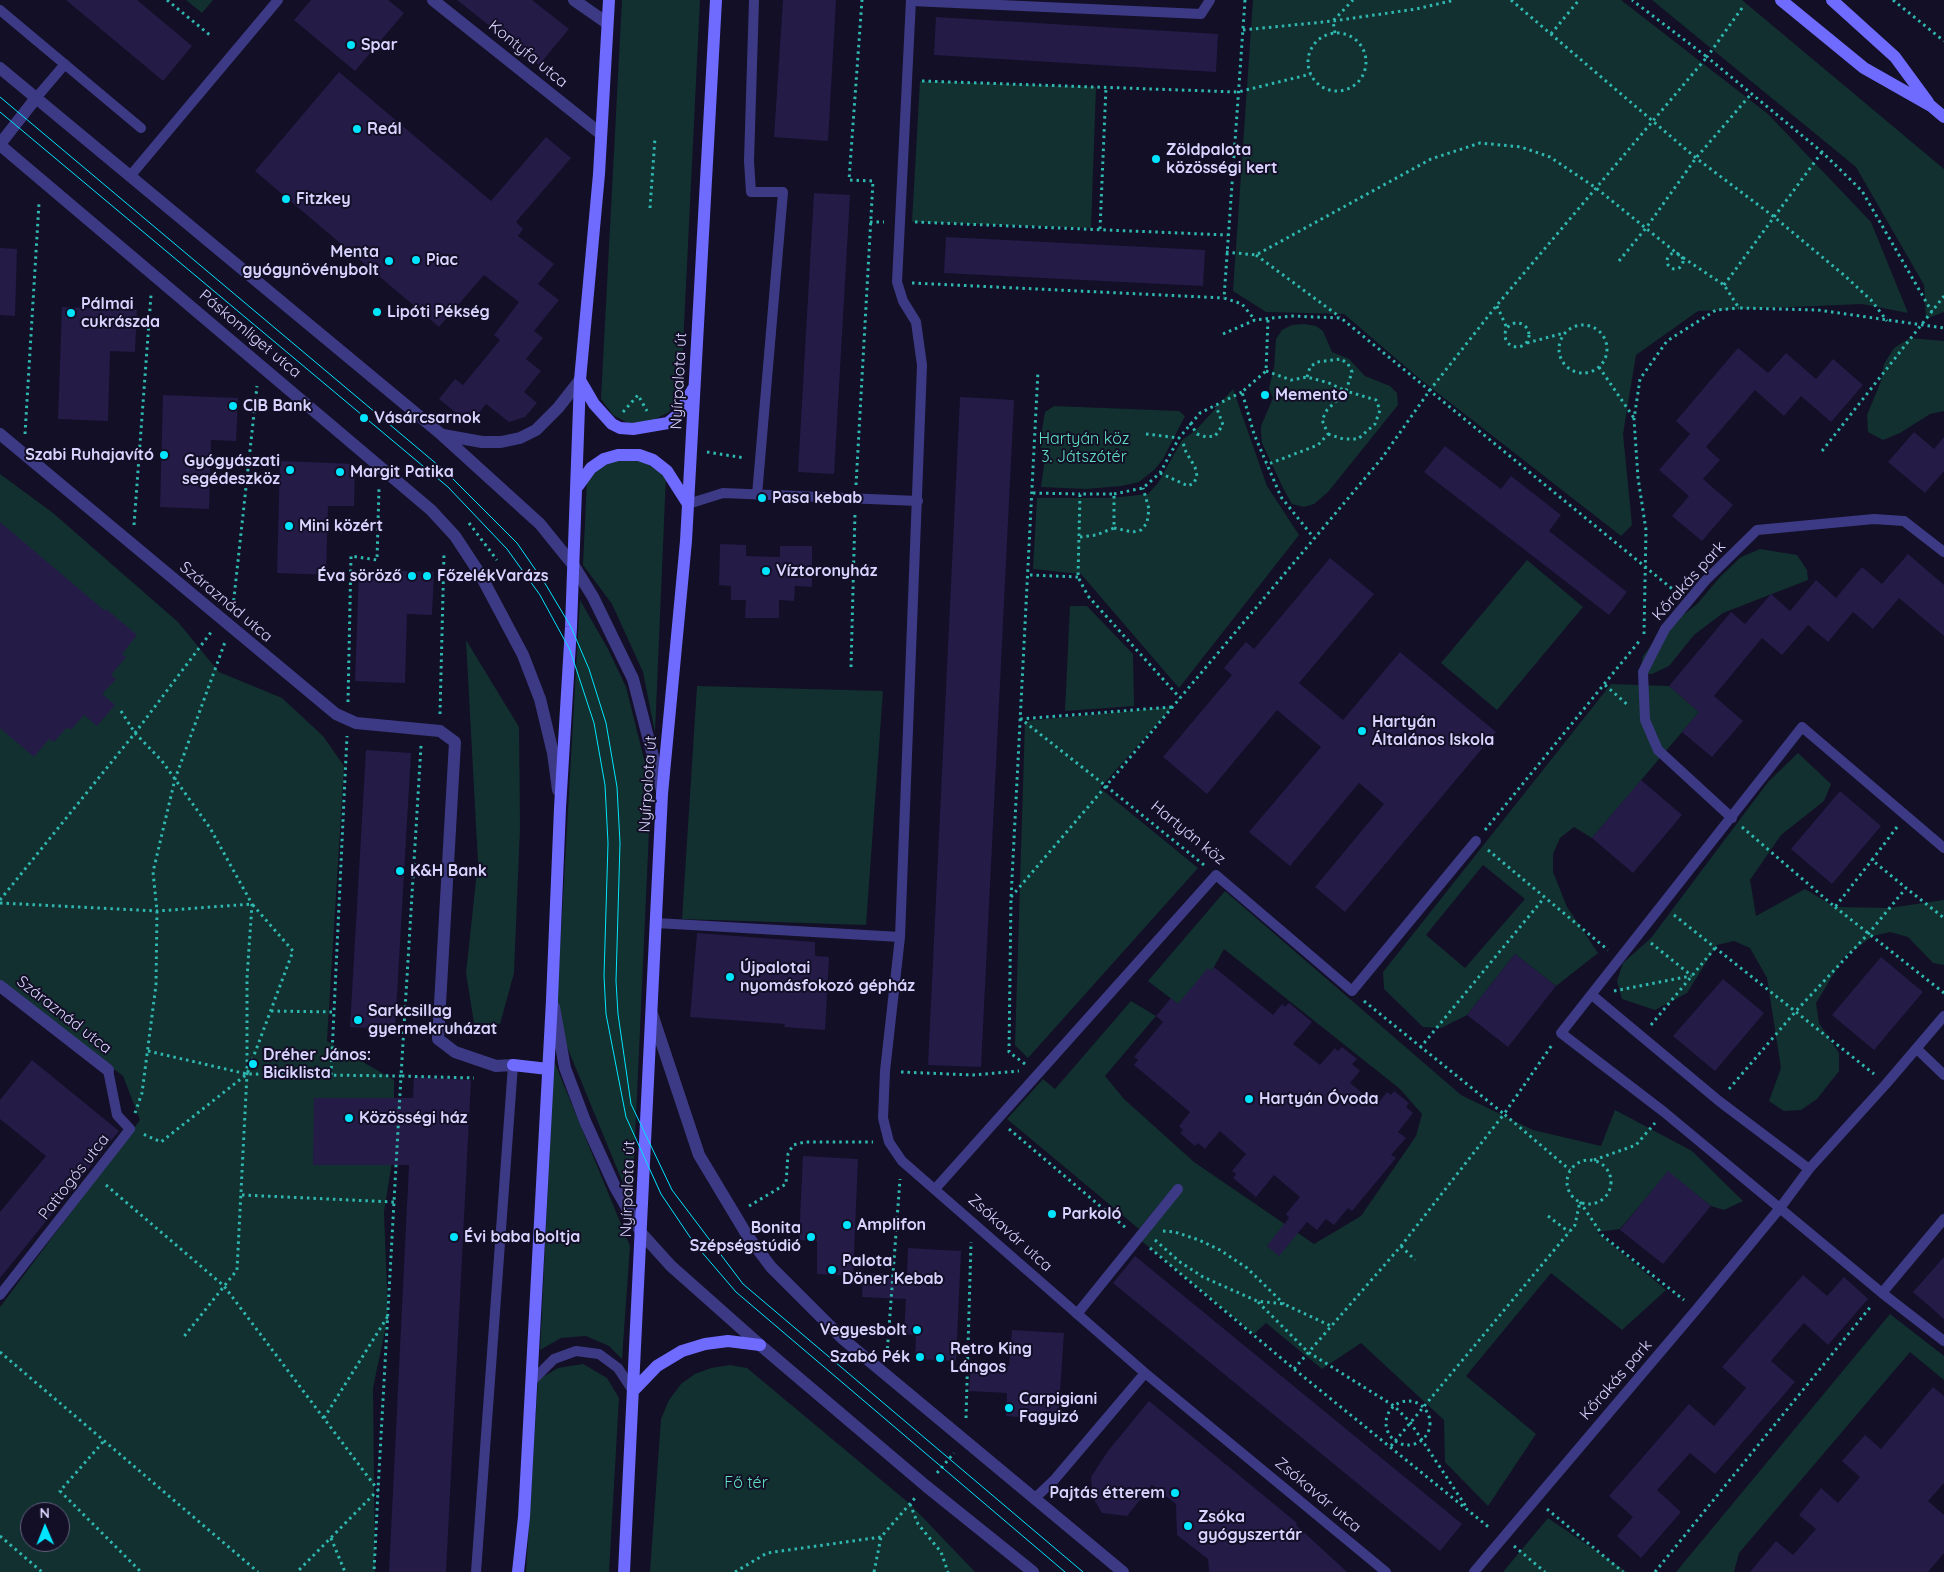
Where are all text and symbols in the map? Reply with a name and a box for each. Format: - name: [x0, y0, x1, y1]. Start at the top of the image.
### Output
- street label: Kontyfa utca: [485, 16, 571, 92]
- place label: Spar: [361, 35, 398, 55]
- marker: Spar: [345, 39, 357, 51]
- place label: Reál: [367, 119, 402, 139]
- marker: Reál: [351, 123, 363, 135]
- place label: Zöldpalota közösségi kert: [1166, 140, 1278, 178]
- marker: Zöldpalota közösségi kert: [1150, 153, 1162, 165]
- place label: Fitzkey: [296, 189, 351, 209]
- marker: Fitzkey: [280, 193, 292, 205]
- place label: Menta gyógynövénybolt: [242, 242, 379, 280]
- place label: Piac: [426, 250, 458, 270]
- marker: Piac: [410, 254, 422, 266]
- marker: Menta gyógynövénybolt: [383, 255, 395, 267]
- street label: Páskomliget utca: [195, 286, 305, 382]
- place label: Pálmai cukrászda: [81, 294, 160, 332]
- place label: Lipóti Pékség: [387, 302, 490, 322]
- marker: Lipóti Pékség: [371, 306, 383, 318]
- marker: Pálmai cukrászda: [65, 307, 77, 319]
- street label: Nyírpalota út: [667, 332, 691, 430]
- place label: Memento: [1275, 385, 1348, 405]
- marker: Memento: [1259, 389, 1271, 401]
- place label: CIB Bank: [243, 396, 312, 416]
- marker: CIB Bank: [227, 400, 239, 412]
- place label: Vásárcsarnok: [374, 408, 481, 428]
- marker: Vásárcsarnok: [358, 412, 370, 424]
- park label: Hartyán köz 3. Játszótér: [1039, 429, 1129, 467]
- place label: Szabi Ruhajavító: [25, 445, 154, 465]
- marker: Szabi Ruhajavító: [158, 449, 170, 461]
- place label: Gyógyászati segédeszköz: [182, 451, 280, 489]
- place label: Margit Patika: [350, 462, 454, 482]
- marker: Gyógyászati segédeszköz: [284, 464, 296, 476]
- marker: Margit Patika: [334, 466, 346, 478]
- place label: Pasa kebab: [772, 488, 862, 508]
- marker: Pasa kebab: [756, 492, 768, 504]
- place label: Mini közért: [299, 516, 383, 536]
- marker: Mini közért: [283, 520, 295, 532]
- street label: Kőrakás park: [1648, 537, 1730, 625]
- street label: Száraznád utca: [176, 558, 276, 646]
- place label: Víztoronyház: [776, 561, 877, 581]
- marker: Víztoronyház: [760, 565, 772, 577]
- place label: Éva söröző: [317, 566, 402, 586]
- place label: FőzelékVarázs: [437, 566, 548, 586]
- marker: Éva söröző: [406, 570, 418, 582]
- marker: FőzelékVarázs: [421, 570, 433, 582]
- place label: Hartyán Általános Iskola: [1372, 712, 1494, 750]
- marker: Hartyán Általános Iskola: [1356, 725, 1368, 737]
- street label: Nyírpalota út: [635, 735, 661, 833]
- street label: Hartyán köz: [1147, 797, 1229, 869]
- place label: K&H Bank: [410, 861, 487, 881]
- marker: K&H Bank: [394, 865, 406, 877]
- place label: Újpalotai nyomásfokozó gépház: [740, 958, 915, 996]
- marker: Újpalotai nyomásfokozó gépház: [724, 971, 736, 983]
- street label: Száraznád utca: [13, 972, 115, 1058]
- place label: Sarkcsillag gyermekruházat: [368, 1001, 497, 1039]
- marker: Sarkcsillag gyermekruházat: [352, 1014, 364, 1026]
- place label: Dréher János: Biciklista: [263, 1045, 371, 1083]
- marker: Dréher János: Biciklista: [247, 1058, 259, 1070]
- place label: Hartyán Óvoda: [1259, 1089, 1379, 1109]
- marker: Hartyán Óvoda: [1243, 1093, 1255, 1105]
- place label: Közösségi ház: [359, 1108, 467, 1128]
- marker: Közösségi ház: [343, 1112, 355, 1124]
- street label: Pattogós utca: [35, 1130, 113, 1224]
- street label: Nyírpalota út: [617, 1140, 639, 1238]
- street label: Zsókavár utca: [964, 1190, 1056, 1276]
- place label: Parkoló: [1062, 1204, 1122, 1224]
- marker: Parkoló: [1046, 1208, 1058, 1220]
- place label: Amplifon: [857, 1215, 926, 1235]
- place label: Bonita Szépségstúdió: [690, 1218, 801, 1256]
- marker: Amplifon: [841, 1219, 853, 1231]
- place label: Évi baba boltja: [464, 1227, 580, 1247]
- marker: Évi baba boltja: [448, 1231, 460, 1243]
- marker: Bonita Szépségstúdió: [805, 1231, 817, 1243]
- place label: Palota Döner Kebab: [842, 1251, 944, 1289]
- marker: Palota Döner Kebab: [826, 1264, 838, 1276]
- place label: Vegyesbolt: [820, 1320, 907, 1340]
- marker: Vegyesbolt: [911, 1324, 923, 1336]
- street label: Kőrakás park: [1576, 1336, 1656, 1424]
- place label: Retro King Lángos: [950, 1339, 1032, 1377]
- place label: Szabó Pék: [830, 1347, 910, 1367]
- marker: Szabó Pék: [914, 1351, 926, 1363]
- marker: Retro King Lángos: [934, 1352, 946, 1364]
- place label: Carpigiani Fagyizó: [1019, 1389, 1097, 1427]
- marker: Carpigiani Fagyizó: [1003, 1402, 1015, 1414]
- street label: Zsókavár utca: [1271, 1453, 1365, 1537]
- park label: Fő tér: [724, 1473, 768, 1493]
- place label: Pajtás étterem: [1050, 1483, 1165, 1503]
- marker: Pajtás étterem: [1169, 1487, 1181, 1499]
- north arrow: [20, 1502, 70, 1552]
- text: N: [39, 1504, 50, 1522]
- place label: Zsóka gyógyszertár: [1198, 1507, 1302, 1545]
- marker: Zsóka gyógyszertár: [1182, 1520, 1194, 1532]

